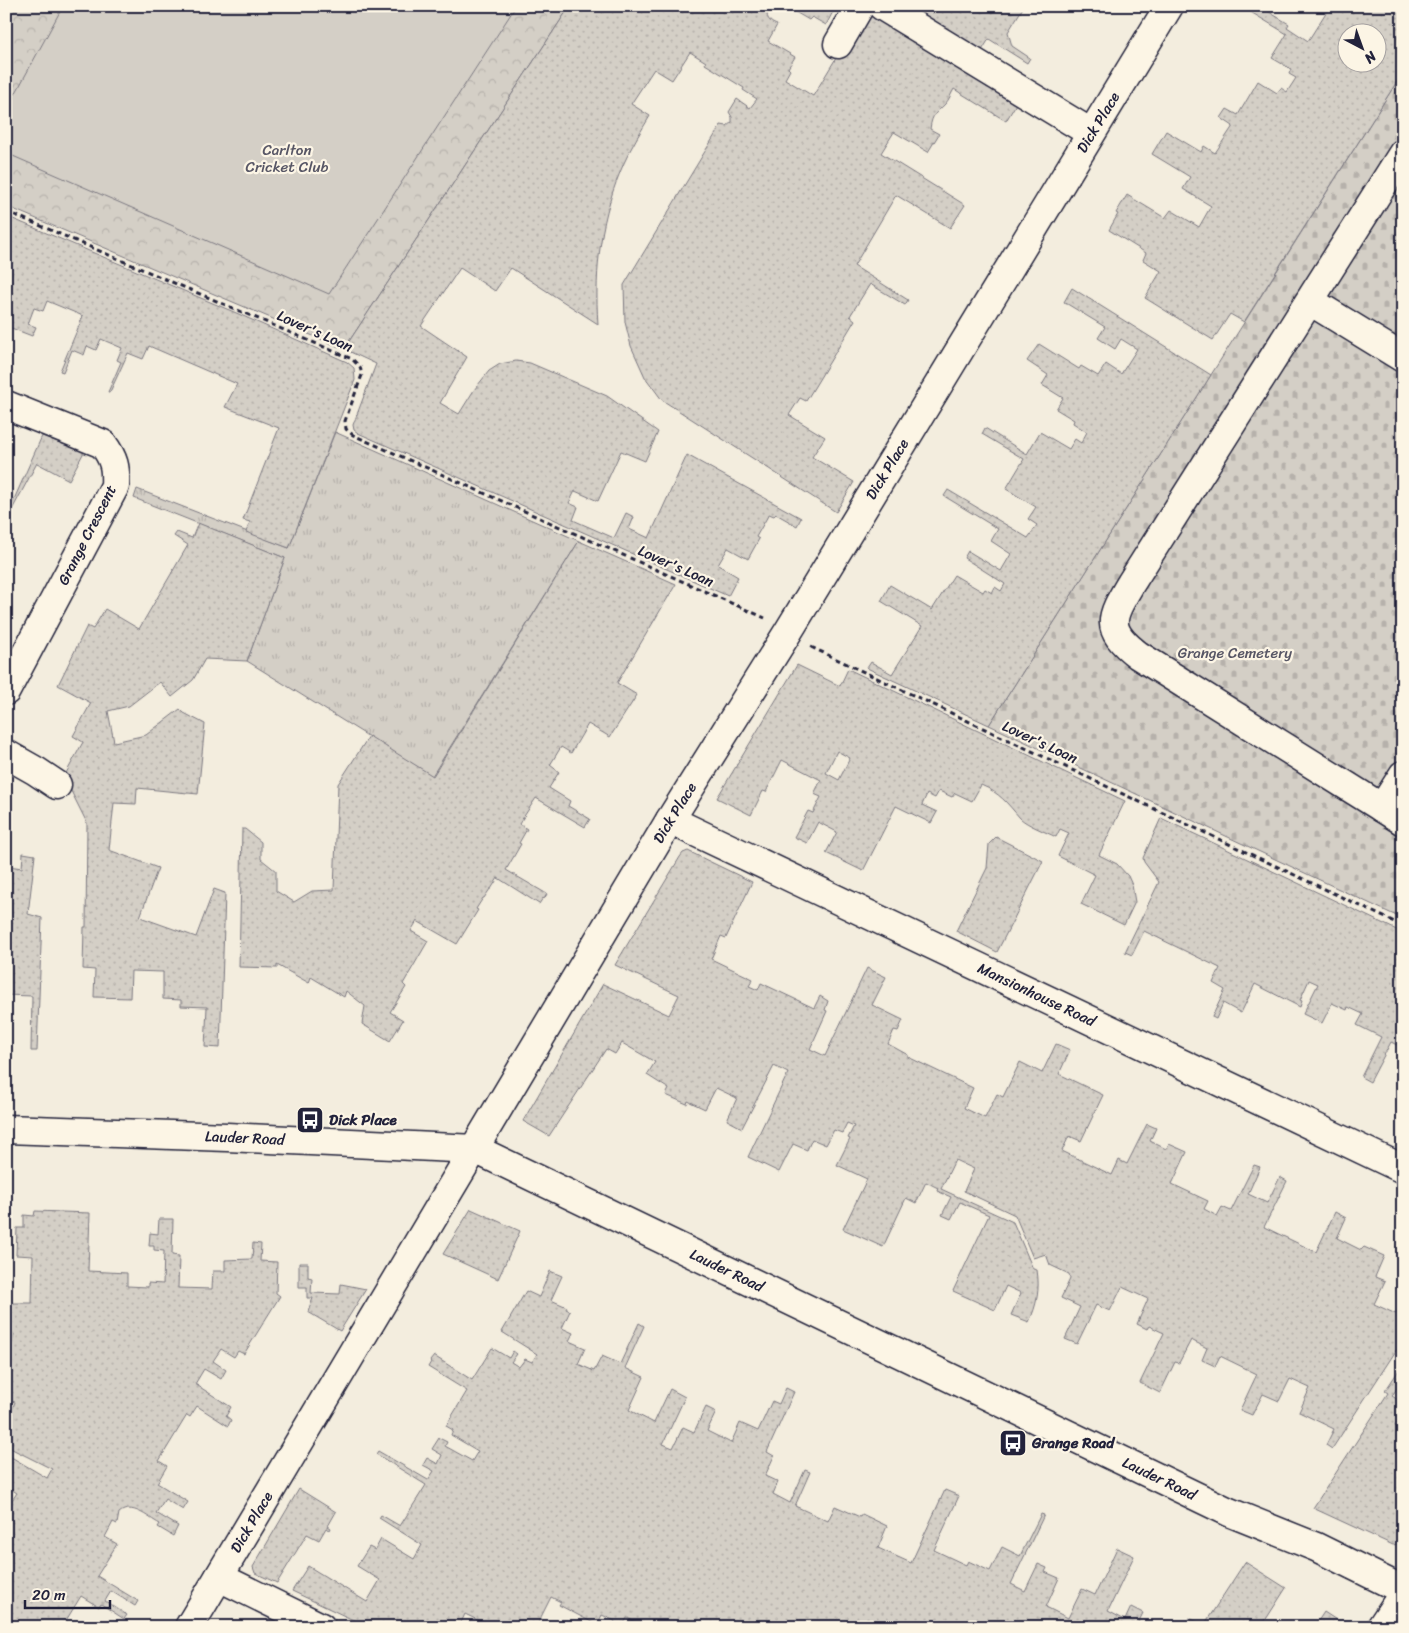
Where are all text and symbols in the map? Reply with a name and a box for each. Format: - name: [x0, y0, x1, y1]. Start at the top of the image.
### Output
- north arrow: [1336, 22, 1386, 72]
- text: N: [1358, 44, 1383, 70]
- street label: Dick Place: [1069, 87, 1127, 158]
- park label: Carlton Cricket Club: [246, 137, 328, 180]
- street label: Lover's Loan: [273, 303, 357, 359]
- street label: Dick Place: [858, 433, 916, 505]
- street label: Grange Crescent: [50, 480, 124, 590]
- street label: Lover's Loan: [634, 538, 718, 594]
- park label: Grange Cemetery: [1178, 640, 1292, 666]
- street label: Lover's Loan: [998, 713, 1082, 771]
- street label: Dick Place: [646, 777, 704, 848]
- street label: Mansionhouse Road: [973, 955, 1101, 1034]
- bus stop icon: Dick Place: [295, 1105, 325, 1135]
- place label: Dick Place: [329, 1107, 398, 1133]
- street label: Lauder Road: [204, 1123, 286, 1153]
- street label: Lauder Road: [685, 1241, 770, 1300]
- bus stop icon: Grange Road: [998, 1428, 1028, 1458]
- place label: Grange Road: [1031, 1430, 1116, 1456]
- street label: Lauder Road: [1118, 1449, 1202, 1508]
- street label: Dick Place: [223, 1486, 280, 1558]
- scale bar: [25, 1578, 110, 1610]
- text: 20 m: [32, 1582, 66, 1608]

